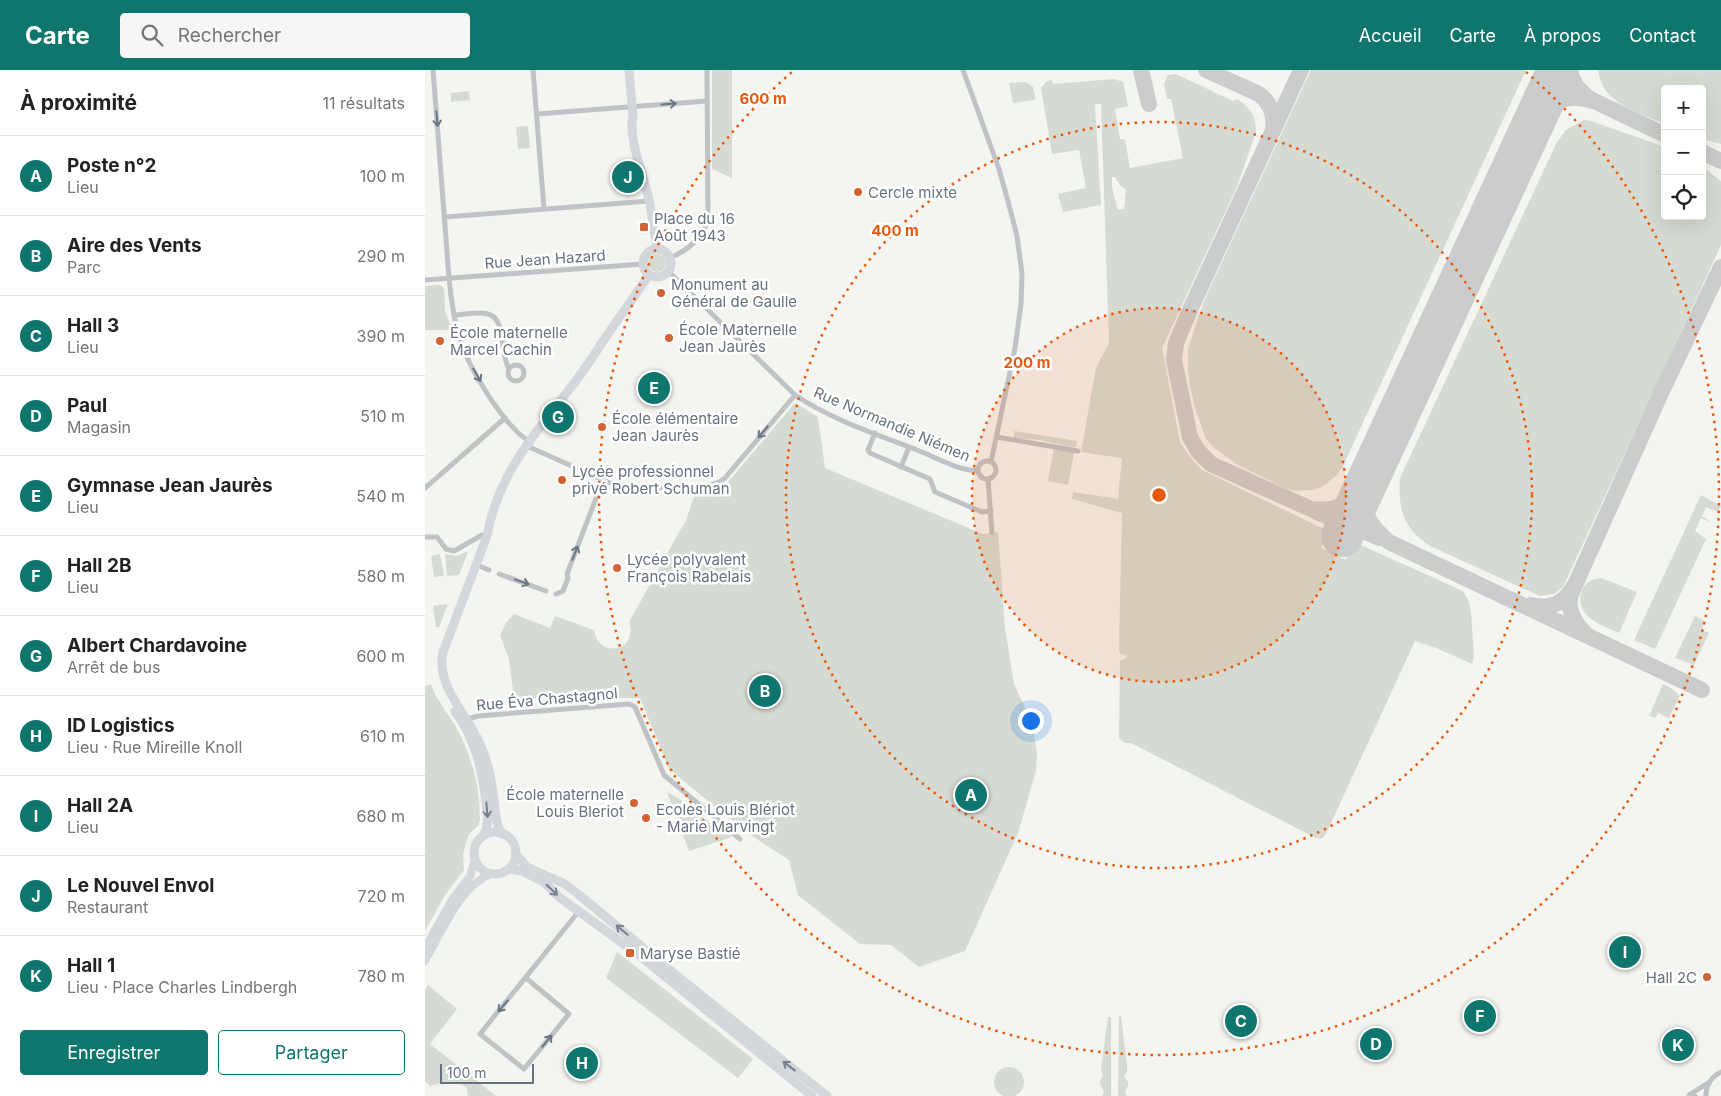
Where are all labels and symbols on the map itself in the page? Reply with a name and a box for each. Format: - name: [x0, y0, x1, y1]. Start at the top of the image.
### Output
- text: 600 m: [739, 89, 787, 108]
- one-way arrow: [661, 99, 677, 109]
- one-way arrow: [432, 110, 442, 126]
- pin: J: [612, 158, 644, 196]
- place label: Cercle mixte: [868, 183, 957, 202]
- marker: Cercle mixte: [852, 186, 864, 198]
- place label: Place du 16 Août 1943: [654, 209, 735, 245]
- marker: Place du 16 Août 1943: [638, 221, 650, 233]
- text: 400 m: [871, 221, 919, 240]
- street label: Rue Jean Hazard: [484, 245, 606, 273]
- place label: Monument au Général de Gaulle: [671, 275, 797, 311]
- marker: Monument au Général de Gaulle: [655, 287, 667, 299]
- place label: École Maternelle Jean Jaurès: [679, 320, 797, 356]
- place label: École maternelle Marcel Cachin: [450, 323, 568, 359]
- marker: École Maternelle Jean Jaurès: [663, 332, 675, 344]
- marker: École maternelle Marcel Cachin: [434, 335, 446, 347]
- text: 200 m: [1004, 353, 1050, 372]
- one-way arrow: [472, 367, 482, 382]
- pin: E: [638, 369, 670, 407]
- street label: Rue Normandie Niémen: [811, 382, 973, 466]
- pin: G: [542, 398, 574, 436]
- place label: École élémentaire Jean Jaurès: [612, 409, 738, 445]
- marker: École élémentaire Jean Jaurès: [596, 421, 608, 433]
- one-way arrow: [758, 426, 769, 439]
- place label: Lycée professionnel privé Robert Schuman: [572, 462, 730, 498]
- marker: Lycée professionnel privé Robert Schuman: [556, 474, 568, 486]
- centre of rings: [1150, 486, 1168, 504]
- one-way arrow: [571, 546, 580, 561]
- place label: Lycée polyvalent François Rabelais: [627, 550, 751, 586]
- marker: Lycée polyvalent François Rabelais: [611, 562, 623, 574]
- one-way arrow: [514, 578, 530, 587]
- pin: B: [749, 672, 781, 710]
- street label: Rue Éva Chastagnol: [476, 683, 618, 715]
- your location: [1018, 708, 1044, 734]
- pin: A: [955, 776, 987, 814]
- place label: École maternelle Louis Bleriot: [506, 785, 624, 821]
- marker: École maternelle Louis Bleriot: [628, 797, 640, 809]
- place label: Ecoles Louis Blériot - Marie Marvingt: [656, 800, 795, 836]
- one-way arrow: [482, 802, 492, 818]
- marker: Ecoles Louis Blériot - Marie Marvingt: [640, 812, 652, 824]
- one-way arrow: [546, 884, 558, 896]
- one-way arrow: [616, 925, 629, 936]
- pin: I: [1609, 933, 1641, 971]
- place label: Maryse Bastié: [640, 944, 741, 963]
- marker: Maryse Bastié: [624, 947, 636, 959]
- place label: Hall 2C: [1646, 968, 1697, 987]
- marker: Hall 2C: [1701, 971, 1713, 983]
- pin: F: [1464, 997, 1496, 1035]
- one-way arrow: [497, 999, 508, 1012]
- pin: C: [1225, 1002, 1257, 1040]
- pin: D: [1360, 1025, 1392, 1063]
- pin: K: [1662, 1026, 1694, 1064]
- one-way arrow: [541, 1035, 552, 1048]
- pin: H: [566, 1044, 598, 1082]
- one-way arrow: [782, 1060, 795, 1071]
- scale bar: [440, 1061, 534, 1084]

